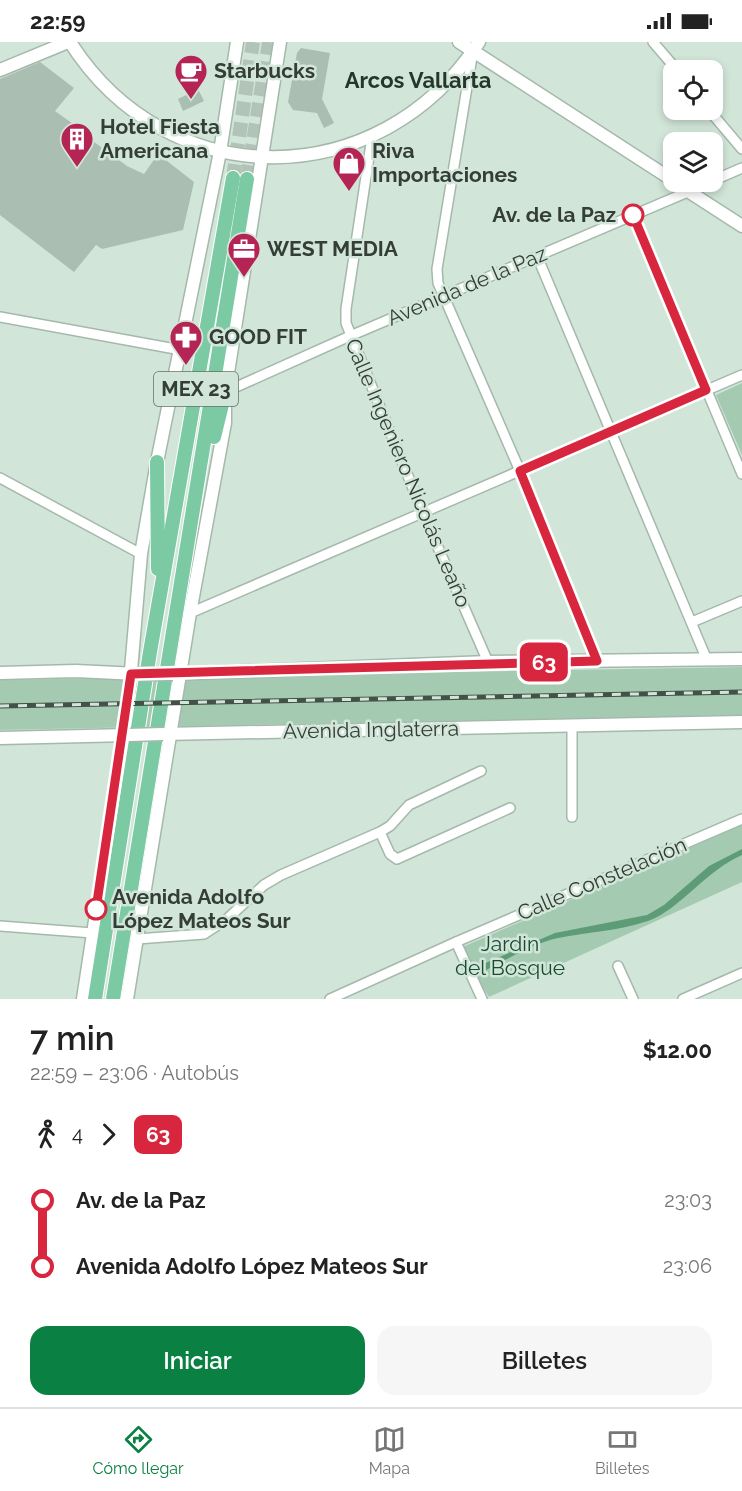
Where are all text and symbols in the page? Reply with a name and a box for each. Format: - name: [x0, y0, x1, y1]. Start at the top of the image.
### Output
- text: 22:59: [30, 8, 85, 34]
- cafe icon: Starbucks: [173, 53, 209, 100]
- place label: Starbucks: [214, 58, 315, 83]
- map controls: [663, 60, 723, 192]
- button: locate: [663, 60, 723, 120]
- district label: Arcos Vallarta: [345, 67, 491, 93]
- place label: Hotel Fiesta Americana: [100, 114, 220, 163]
- building icon: Hotel Fiesta Americana: [59, 121, 95, 168]
- button: layers: [663, 132, 723, 192]
- place label: Riva Importaciones: [372, 138, 517, 187]
- shop icon: Riva Importaciones: [331, 145, 367, 192]
- place label: Av. de la Paz: [492, 202, 616, 227]
- marker: Av. de la Paz: [622, 204, 644, 226]
- office icon: WEST MEDIA: [226, 231, 262, 278]
- place label: WEST MEDIA: [267, 236, 399, 261]
- street label: Avenida de la Paz: [383, 241, 551, 331]
- pharmacy icon: GOOD FIT: [168, 319, 204, 366]
- place label: GOOD FIT: [209, 324, 307, 349]
- street label: Calle Ingeniero Nicolás Leaño: [340, 335, 477, 611]
- road number: MEX 23: [154, 372, 238, 406]
- line badge: 63: [517, 642, 571, 682]
- text: 63: [532, 650, 556, 675]
- street label: Avenida Inglaterra: [283, 715, 459, 744]
- street label: Calle Constelación: [513, 832, 690, 925]
- place label: Avenida Adolfo López Mateos Sur: [112, 884, 291, 933]
- marker: Avenida Adolfo López Mateos Sur: [85, 898, 107, 920]
- park label: Jardin del Bosque: [455, 931, 565, 980]
- text: 7 min: [30, 1019, 115, 1058]
- text: $12.00: [643, 1037, 712, 1063]
- text: 22:59 – 23:06 · Autobús: [30, 1061, 239, 1085]
- icon: walk: [30, 1118, 63, 1151]
- icon: forward: [92, 1118, 125, 1151]
- text: 4: [72, 1122, 83, 1146]
- text: 63: [146, 1122, 170, 1147]
- text: Av. de la Paz: [76, 1187, 206, 1213]
- text: 23:03: [664, 1188, 712, 1212]
- text: Avenida Adolfo López Mateos Sur: [76, 1253, 428, 1279]
- text: 23:06: [663, 1254, 712, 1278]
- button: Iniciar: [30, 1326, 365, 1395]
- button: Billetes: [377, 1326, 712, 1395]
- tab: Cómo llegar: [93, 1423, 184, 1478]
- tab: Mapa: [369, 1423, 410, 1478]
- tab: Billetes: [595, 1423, 649, 1478]

